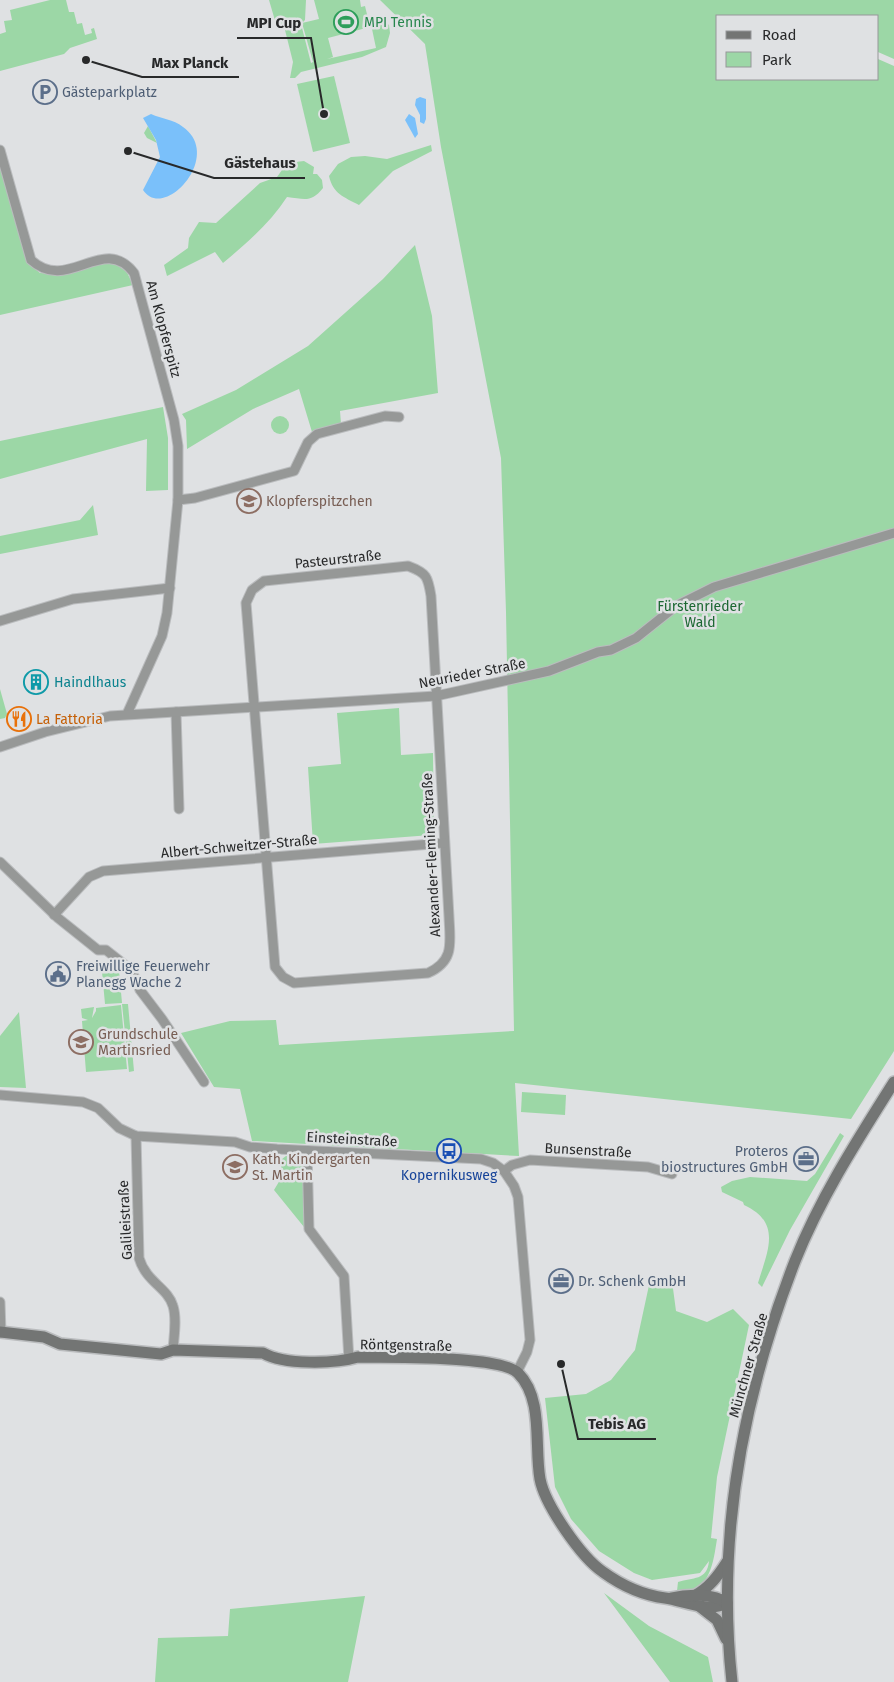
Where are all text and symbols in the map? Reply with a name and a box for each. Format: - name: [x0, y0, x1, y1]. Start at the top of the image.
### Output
- callout: MPI Cup: [237, 8, 311, 38]
- sports icon: MPI Tennis: [333, 9, 359, 35]
- text: MPI Cup: [247, 14, 301, 32]
- place label: MPI Tennis: [364, 14, 432, 31]
- legend: [716, 15, 879, 80]
- text: Road: [762, 26, 797, 44]
- callout: Max Planck: [142, 47, 239, 77]
- text: Park: [762, 51, 792, 69]
- text: Max Planck: [152, 54, 229, 72]
- parking icon: Gästeparkplatz: [32, 79, 58, 105]
- place label: Gästeparkplatz: [62, 84, 157, 101]
- callout: Gästehaus: [214, 148, 305, 178]
- text: Gästehaus: [224, 154, 296, 172]
- street label: Am Klopferspitz: [142, 279, 185, 380]
- school or university icon: Klopferspitzchen: [236, 488, 262, 514]
- place label: Klopferspitzchen: [266, 493, 373, 510]
- street label: Pasteurstraße: [294, 546, 382, 573]
- park label: Fürstenrieder Wald: [657, 598, 743, 631]
- street label: Neurieder Straße: [417, 655, 527, 692]
- building icon: Haindlhaus: [23, 669, 49, 695]
- place label: Haindlhaus: [54, 674, 127, 691]
- restaurant icon: La Fattoria: [6, 706, 32, 732]
- place label: La Fattoria: [36, 711, 103, 728]
- street label: Alexander-Fleming-Straße: [419, 772, 444, 938]
- street label: Albert-Schweitzer-Straße: [160, 831, 318, 862]
- place label: Freiwillige Feuerwehr Planegg Wache 2: [76, 958, 211, 991]
- public building icon: Freiwillige Feuerwehr Planegg Wache 2: [45, 961, 71, 987]
- place label: Grundschule Martinsried: [98, 1026, 178, 1059]
- school or university icon: Grundschule Martinsried: [68, 1029, 94, 1055]
- street label: Einsteinstraße: [306, 1129, 398, 1150]
- bus stop icon: Kopernikusweg: [436, 1138, 462, 1164]
- street label: Bunsenstraße: [544, 1140, 632, 1161]
- place label: Proteros biostructures GmbH: [661, 1143, 788, 1176]
- office icon: Proteros biostructures GmbH: [793, 1146, 819, 1172]
- place label: Kath. Kindergarten St. Martin: [252, 1151, 370, 1184]
- school or university icon: Kath. Kindergarten St. Martin: [222, 1154, 248, 1180]
- place label: Kopernikusweg: [401, 1167, 498, 1184]
- street label: Galileistraße: [115, 1180, 136, 1260]
- office icon: Dr. Schenk GmbH: [548, 1268, 574, 1294]
- place label: Dr. Schenk GmbH: [578, 1273, 686, 1290]
- street label: Münchner Straße: [725, 1311, 772, 1420]
- street label: Röntgenstraße: [360, 1336, 452, 1355]
- callout: Tebis AG: [578, 1409, 656, 1439]
- text: Tebis AG: [588, 1415, 646, 1433]

